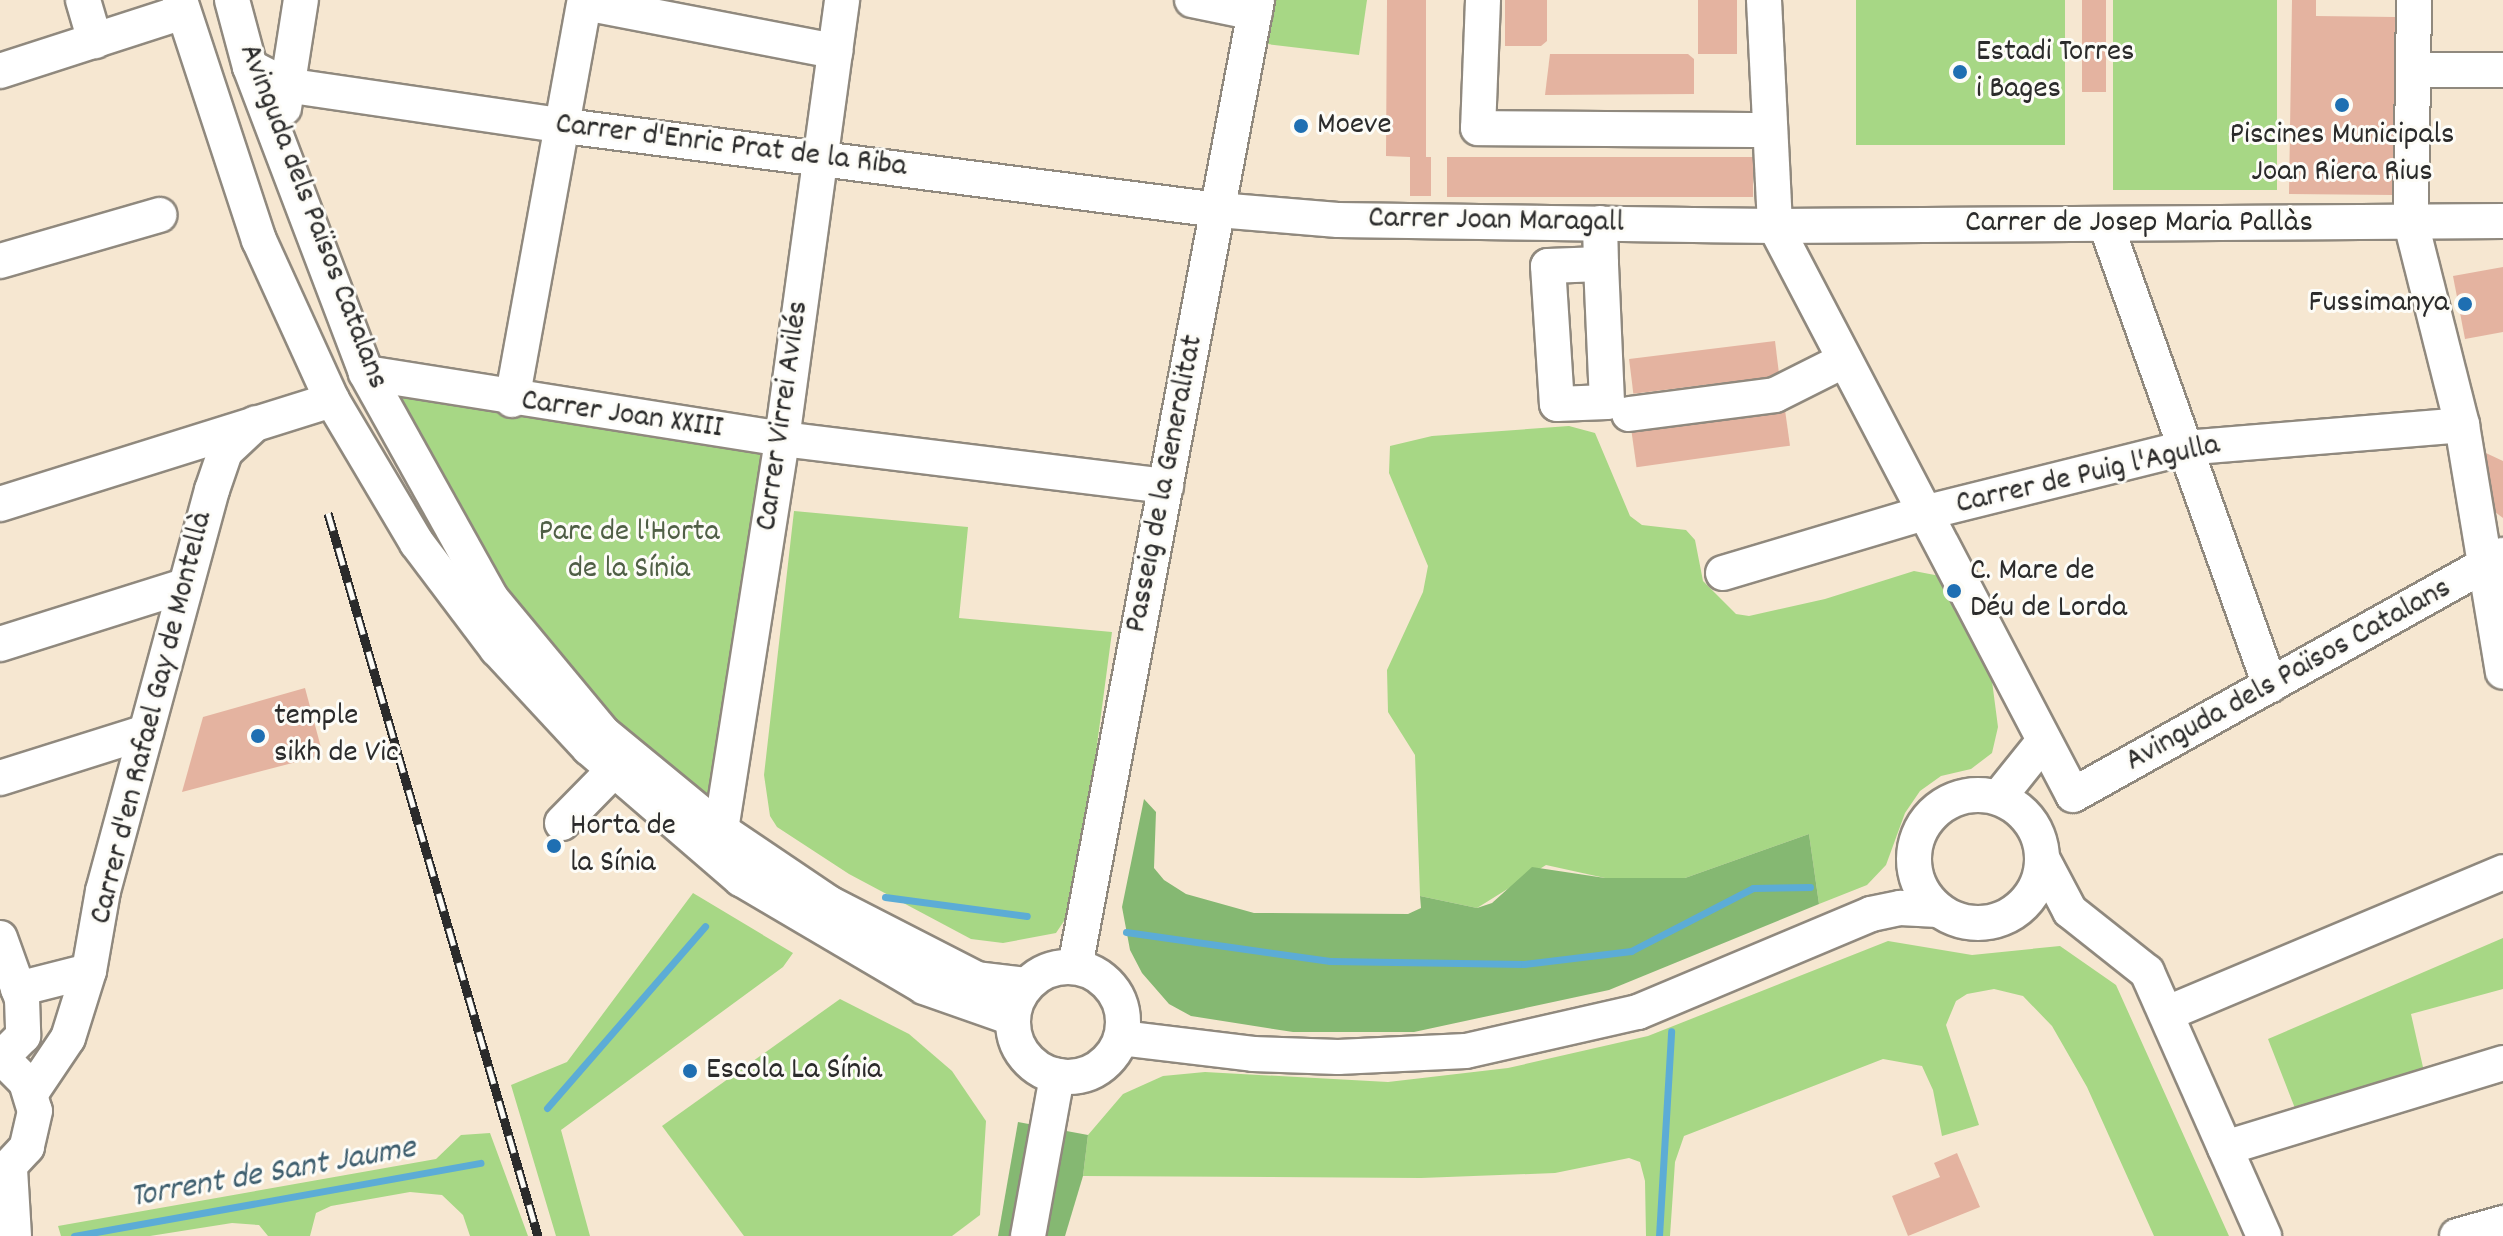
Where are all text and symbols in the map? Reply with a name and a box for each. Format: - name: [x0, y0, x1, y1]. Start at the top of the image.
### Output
- place label: Estadi Torres i Bages: [1976, 35, 2134, 110]
- street label: Avinguda dels Països Catalans: [228, 39, 396, 395]
- marker: Estadi Torres i Bages: [1951, 63, 1969, 81]
- marker: Piscines Municipals Joan Riera Rius: [2333, 96, 2351, 114]
- street label: Carrer d'Enric Prat de la Riba: [553, 106, 909, 188]
- place label: Moeve: [1317, 107, 1391, 145]
- marker: Moeve: [1292, 117, 1310, 135]
- place label: Piscines Municipals Joan Riera Rius: [2230, 118, 2454, 193]
- street label: Carrer Joan Maragall: [1368, 201, 1624, 243]
- street label: Carrer de Josep Maria Pallàs: [1965, 205, 2313, 243]
- place label: Fussimanya: [2308, 285, 2449, 323]
- marker: Fussimanya: [2456, 295, 2474, 313]
- street label: Carrer Virrei Avilés: [749, 299, 819, 533]
- street label: Passeig de la Generalitat: [1118, 332, 1214, 636]
- street label: Carrer Joan XXIII: [519, 383, 725, 449]
- street label: Carrer de Puig l'Agulla: [1953, 427, 2223, 525]
- street label: Carrer d'en Rafael Gay de Montellà: [83, 508, 223, 928]
- park label: Parc de l'Horta de la Sínia: [538, 515, 720, 590]
- place label: C. Mare de Déu de Lorda: [1970, 554, 2127, 629]
- street label: Avinguda dels Països Catalans: [2119, 570, 2459, 782]
- marker: C. Mare de Déu de Lorda: [1945, 582, 1963, 600]
- place label: temple sikh de Vic: [274, 699, 399, 774]
- marker: temple sikh de Vic: [249, 727, 267, 745]
- place label: Horta de la Sínia: [570, 809, 676, 884]
- marker: Horta de la Sínia: [545, 837, 563, 855]
- place label: Escola La Sínia: [706, 1052, 882, 1090]
- marker: Escola La Sínia: [681, 1062, 699, 1080]
- water label: Torrent de Sant Jaume: [127, 1129, 419, 1219]

